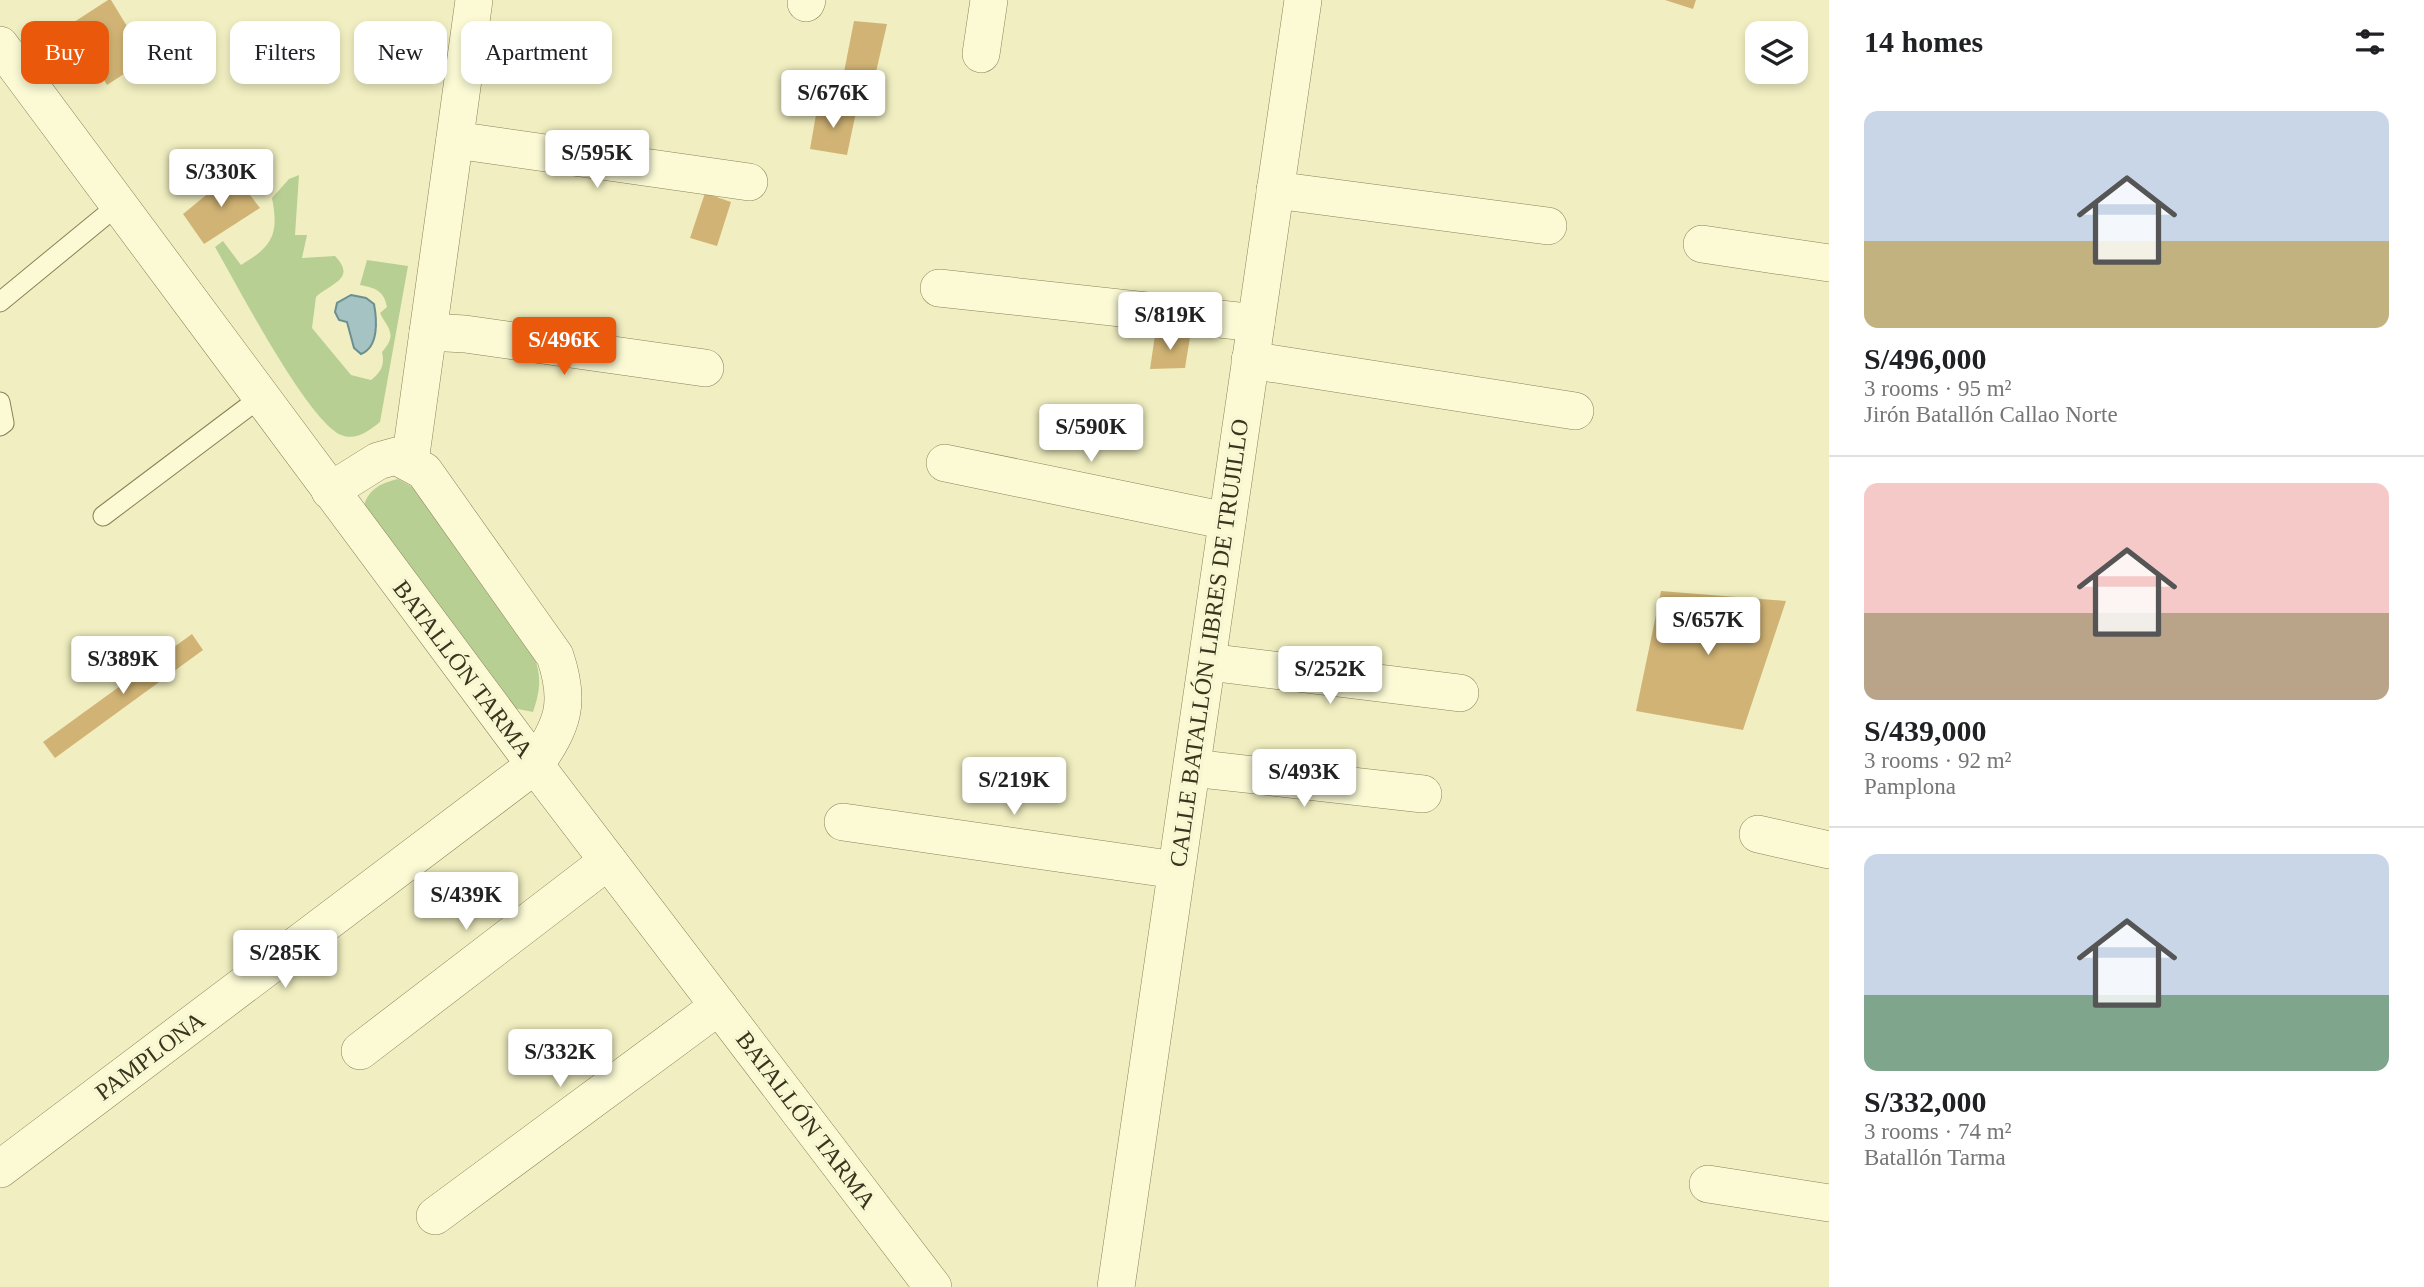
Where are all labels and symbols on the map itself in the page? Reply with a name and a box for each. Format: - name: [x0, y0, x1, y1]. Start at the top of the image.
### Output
- pin: S/676K: [776, 71, 890, 130]
- pin: S/595K: [540, 130, 654, 190]
- pin: S/330K: [164, 150, 278, 209]
- pin: S/819K: [1113, 292, 1227, 352]
- pin: S/496K: [507, 318, 621, 377]
- pin: S/590K: [1034, 405, 1148, 464]
- street label: CALLE BATALLÓN LIBRES DE TRUJILLO: [1165, 417, 1253, 869]
- street label: BATALLÓN TARMA: [388, 575, 538, 763]
- pin: S/657K: [1651, 598, 1765, 657]
- pin: S/389K: [66, 636, 180, 696]
- pin: S/252K: [1273, 646, 1387, 706]
- pin: S/493K: [1247, 750, 1361, 809]
- pin: S/219K: [957, 758, 1071, 817]
- pin: S/439K: [409, 872, 523, 932]
- pin: S/285K: [228, 930, 342, 990]
- street label: PAMPLONA: [90, 1006, 210, 1105]
- street label: BATALLÓN TARMA: [731, 1026, 881, 1214]
- pin: S/332K: [503, 1030, 617, 1089]

